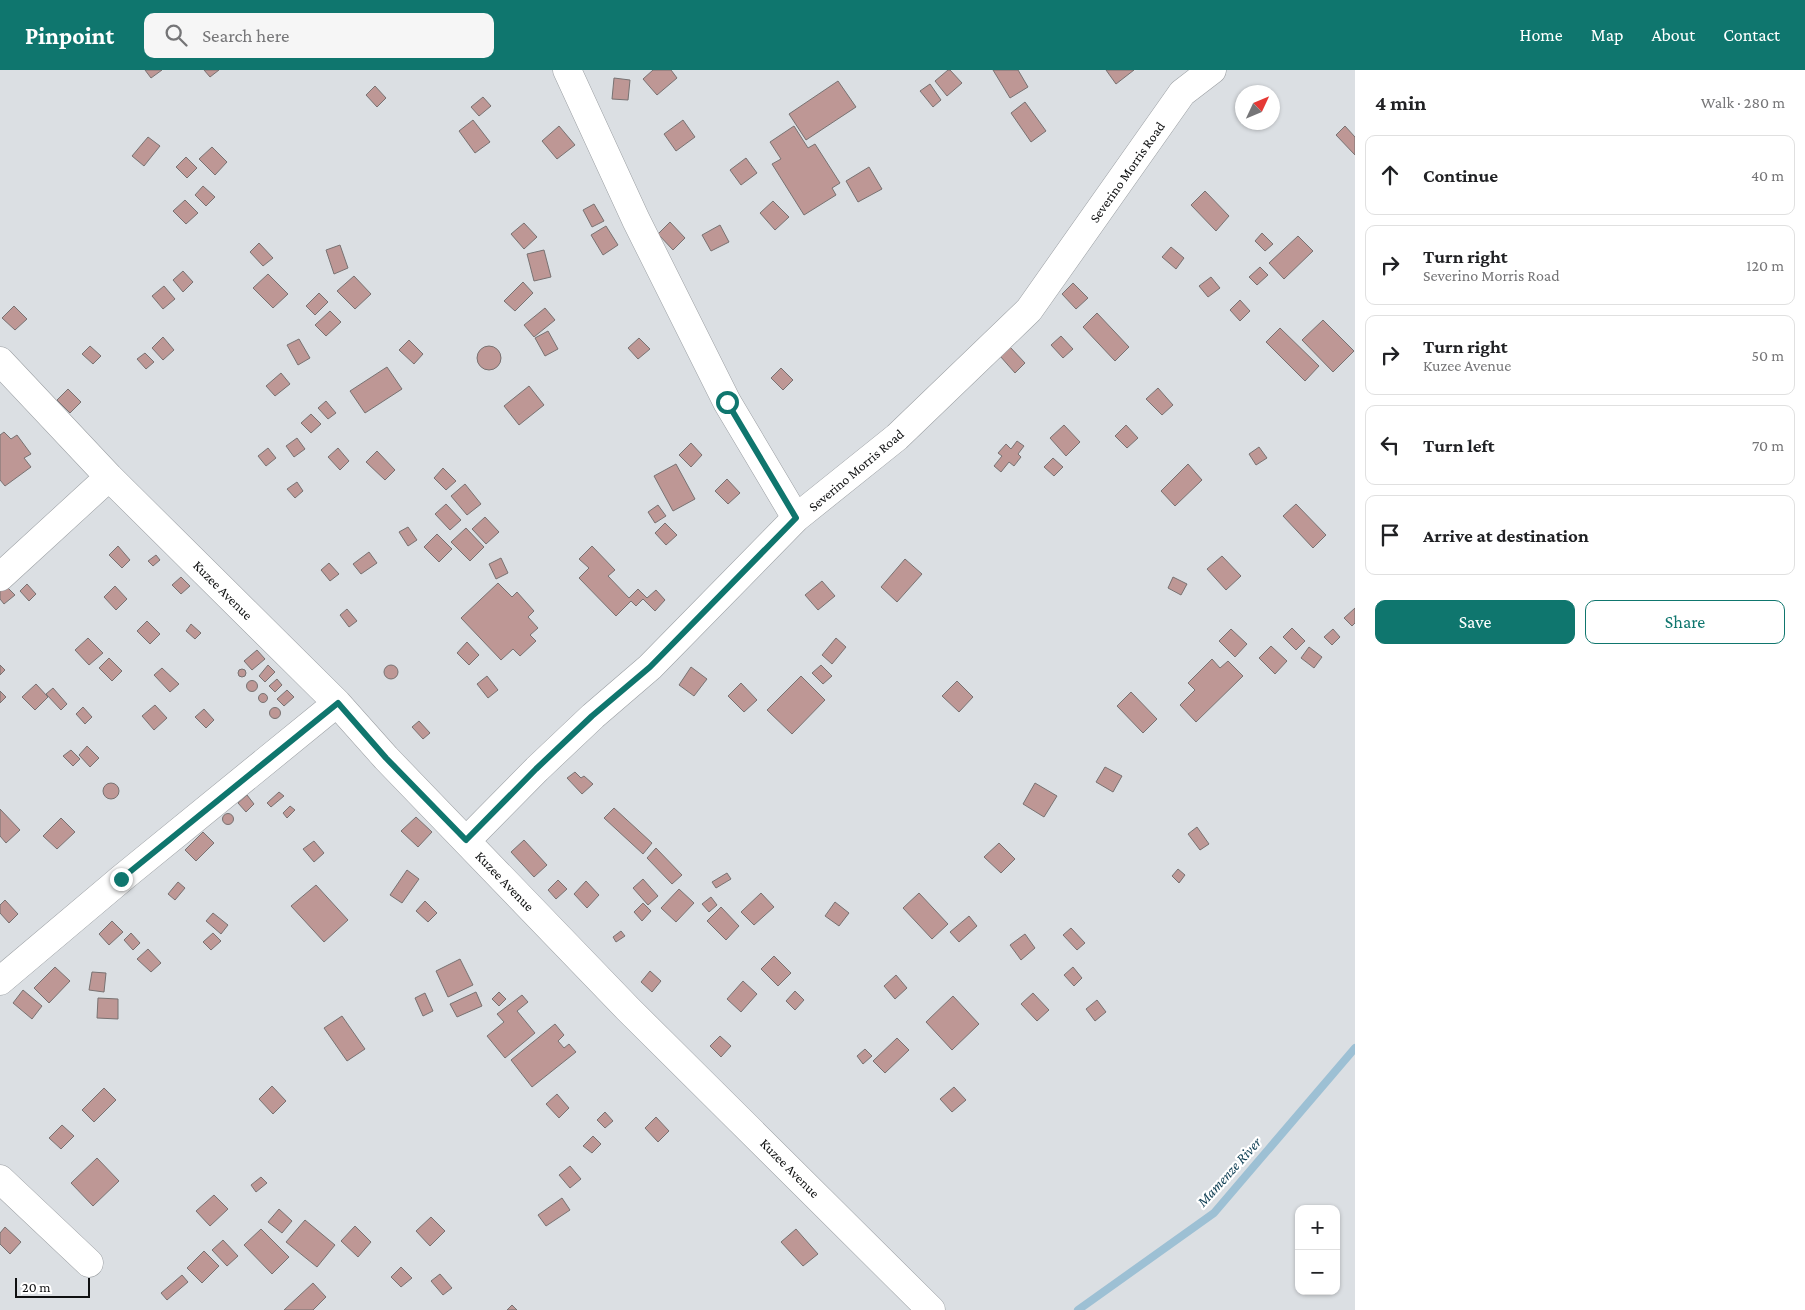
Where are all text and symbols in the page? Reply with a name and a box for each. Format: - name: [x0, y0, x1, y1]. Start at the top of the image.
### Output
- search box: [144, 13, 494, 58]
- icon: search: [162, 21, 190, 49]
- text: Pinpoint: [25, 22, 114, 49]
- text: Search here: [202, 25, 289, 46]
- text: Home: [1520, 25, 1563, 45]
- text: Map: [1591, 25, 1623, 45]
- text: About: [1651, 25, 1695, 45]
- text: Contact: [1723, 25, 1780, 45]
- north arrow: [1235, 85, 1280, 130]
- text: 4 min: [1375, 91, 1426, 115]
- text: Walk · 280 m: [1701, 94, 1785, 111]
- street label: Severino Morris Road: [1086, 118, 1168, 226]
- icon: ahead: [1376, 161, 1404, 189]
- text: Continue: [1423, 165, 1498, 186]
- text: 40 m: [1751, 167, 1784, 184]
- text: Turn right: [1423, 246, 1508, 267]
- icon: right: [1376, 251, 1404, 279]
- text: 120 m: [1746, 257, 1784, 274]
- text: Severino Morris Road: [1423, 267, 1560, 284]
- text: Turn right: [1423, 336, 1508, 357]
- icon: right: [1376, 341, 1404, 369]
- text: 50 m: [1752, 347, 1784, 364]
- text: Kuzee Avenue: [1423, 357, 1511, 374]
- route start: [716, 391, 739, 414]
- street label: Severino Morris Road: [805, 425, 907, 515]
- icon: left: [1376, 431, 1404, 459]
- text: Turn left: [1423, 435, 1495, 456]
- text: 70 m: [1752, 437, 1784, 454]
- icon: arrive: [1376, 521, 1404, 549]
- text: Arrive at destination: [1423, 525, 1589, 546]
- street label: Kuzee Avenue: [190, 557, 256, 623]
- button: Save: [1375, 600, 1575, 644]
- button: Share: [1585, 600, 1785, 644]
- street label: Kuzee Avenue: [472, 848, 538, 914]
- route end: [110, 868, 133, 891]
- water label: Mamenze River: [1193, 1134, 1265, 1211]
- street label: Kuzee Avenue: [757, 1135, 823, 1201]
- map controls: [1295, 1205, 1340, 1295]
- button: +: [1295, 1205, 1340, 1250]
- button: −: [1295, 1250, 1340, 1295]
- scale bar: [15, 1275, 90, 1298]
- text: 20 m: [22, 1279, 50, 1295]

